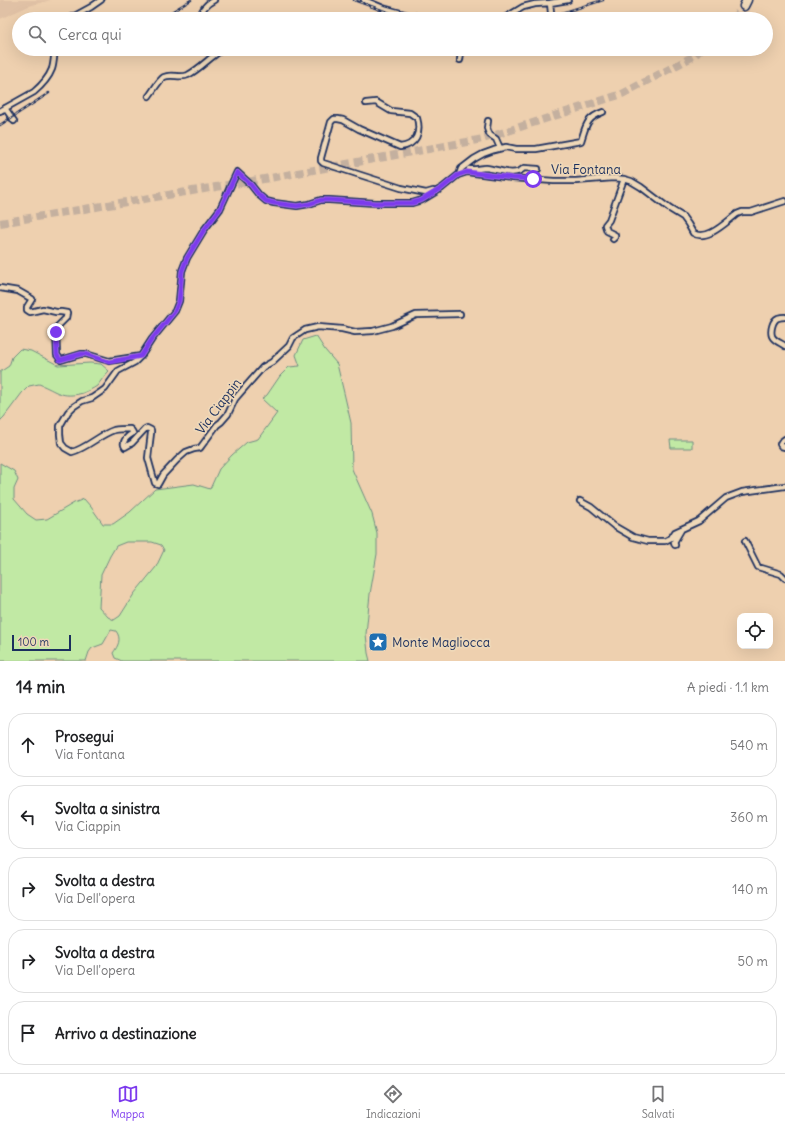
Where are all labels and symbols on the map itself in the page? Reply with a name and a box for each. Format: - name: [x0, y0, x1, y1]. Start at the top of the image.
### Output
- street label: Via Fontana: [551, 161, 621, 178]
- route start: [524, 170, 542, 188]
- route end: [47, 323, 65, 341]
- street label: Via Ciappin: [192, 375, 245, 438]
- place icon: Monte Magliocca: [367, 631, 389, 653]
- scale bar: [12, 633, 71, 652]
- place label: Monte Magliocca: [392, 634, 490, 651]

